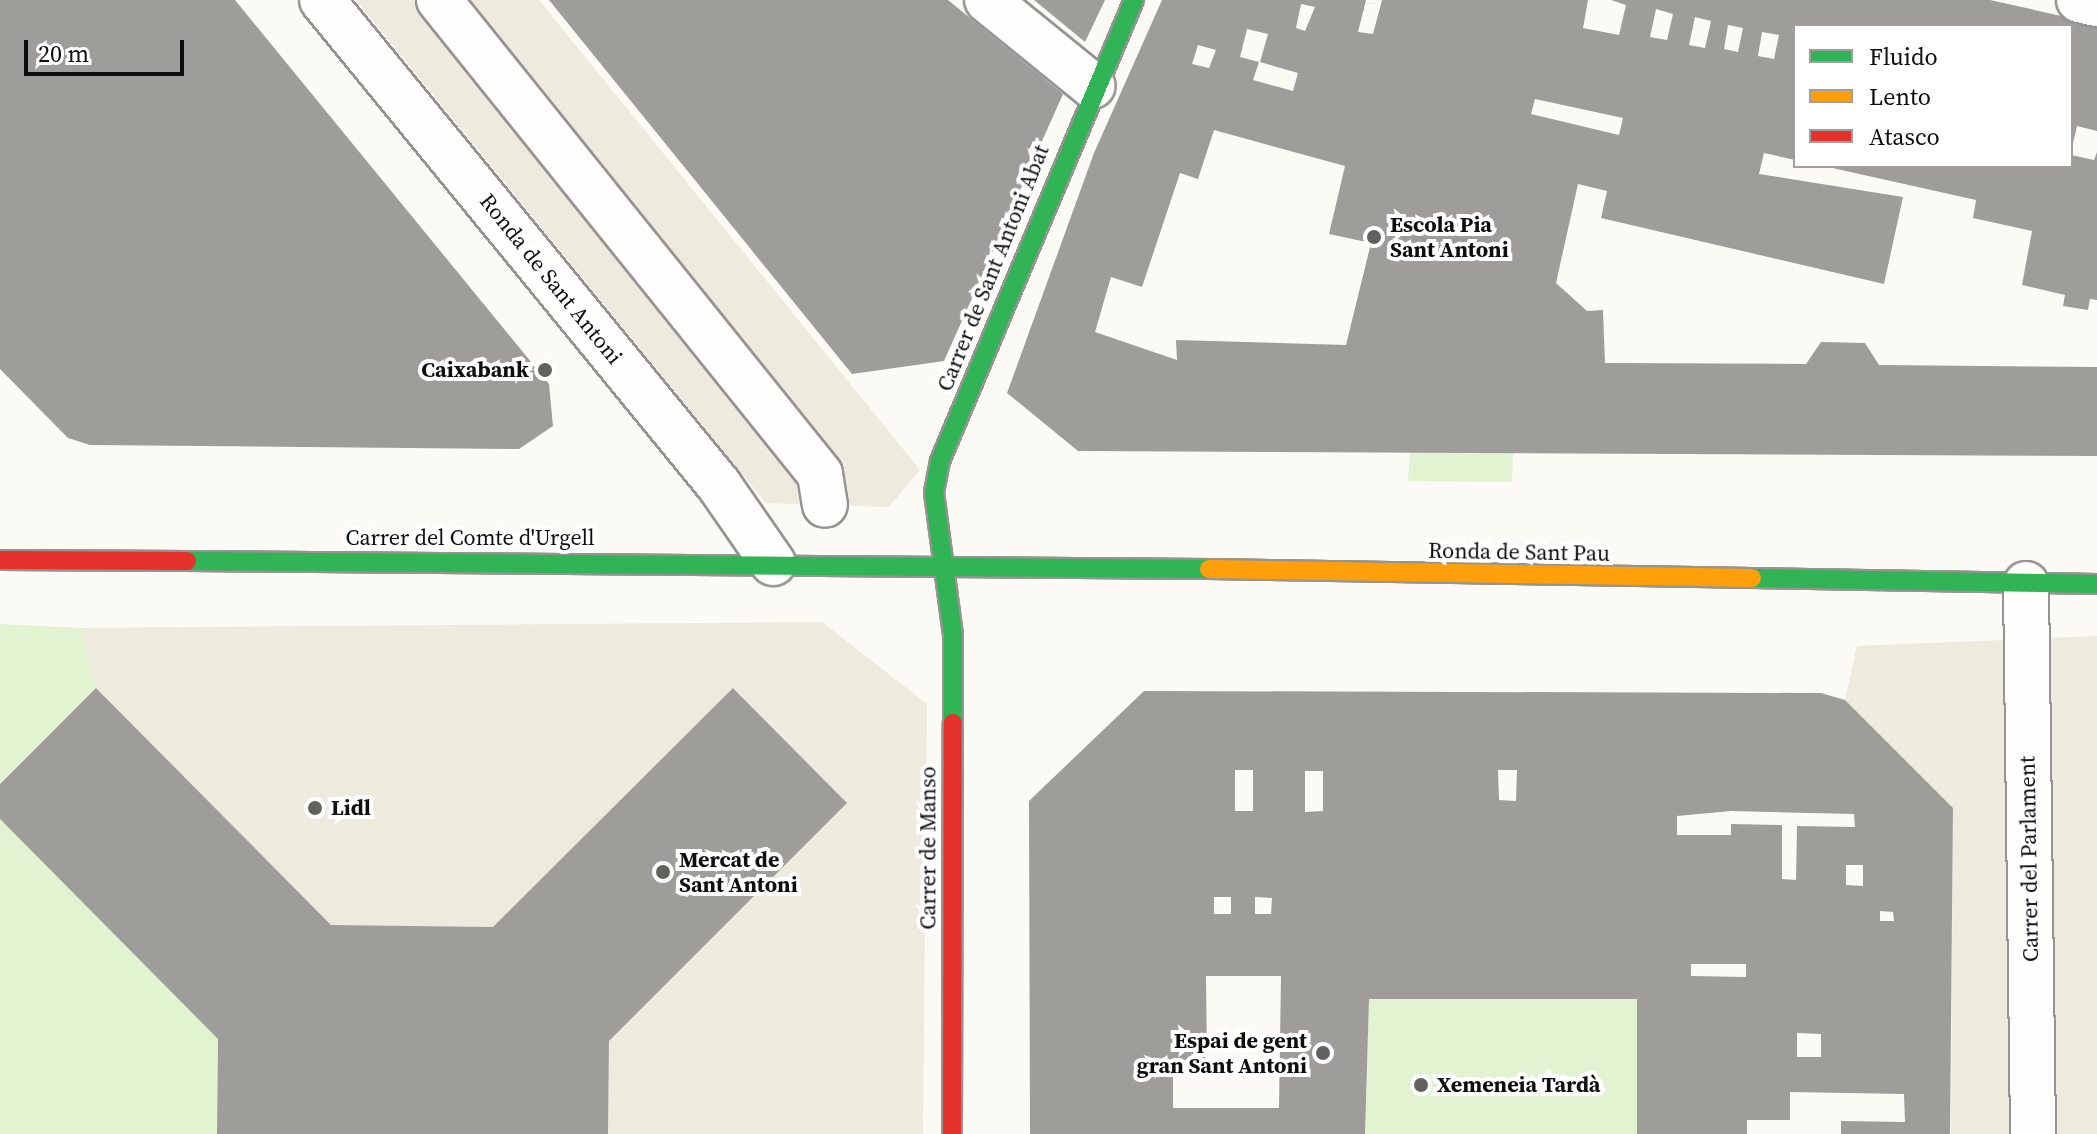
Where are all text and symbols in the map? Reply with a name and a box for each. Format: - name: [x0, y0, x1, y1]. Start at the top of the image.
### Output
- scale bar: [28, 24, 188, 74]
- legend: [1793, 24, 2073, 168]
- text: 20 m: [38, 37, 89, 70]
- text: Fluido: [1869, 40, 1938, 73]
- text: Lento: [1869, 80, 1931, 113]
- text: Atasco: [1869, 120, 1940, 153]
- street label: Carrer de Sant Antoni Abat: [931, 141, 1055, 395]
- street label: Ronda de Sant Antoni: [474, 188, 628, 370]
- place label: Escola Pia Sant Antoni: [1390, 211, 1509, 262]
- marker: Escola Pia Sant Antoni: [1365, 228, 1383, 246]
- place label: Caixabank: [421, 357, 529, 383]
- marker: Caixabank: [536, 361, 554, 379]
- street label: Carrer del Comte d'Urgell: [346, 525, 594, 551]
- street label: Ronda de Sant Pau: [1428, 537, 1610, 567]
- street label: Carrer del Parlament: [2014, 756, 2044, 962]
- street label: Carrer de Manso: [915, 766, 941, 930]
- place label: Lidl: [331, 795, 371, 821]
- marker: Lidl: [306, 799, 324, 817]
- place label: Mercat de Sant Antoni: [679, 846, 798, 898]
- marker: Mercat de Sant Antoni: [654, 863, 672, 881]
- place label: Espai de gent gran Sant Antoni: [1137, 1027, 1307, 1078]
- marker: Espai de gent gran Sant Antoni: [1314, 1044, 1332, 1062]
- place label: Xemeneia Tardà: [1437, 1072, 1601, 1098]
- marker: Xemeneia Tardà: [1412, 1076, 1430, 1094]

